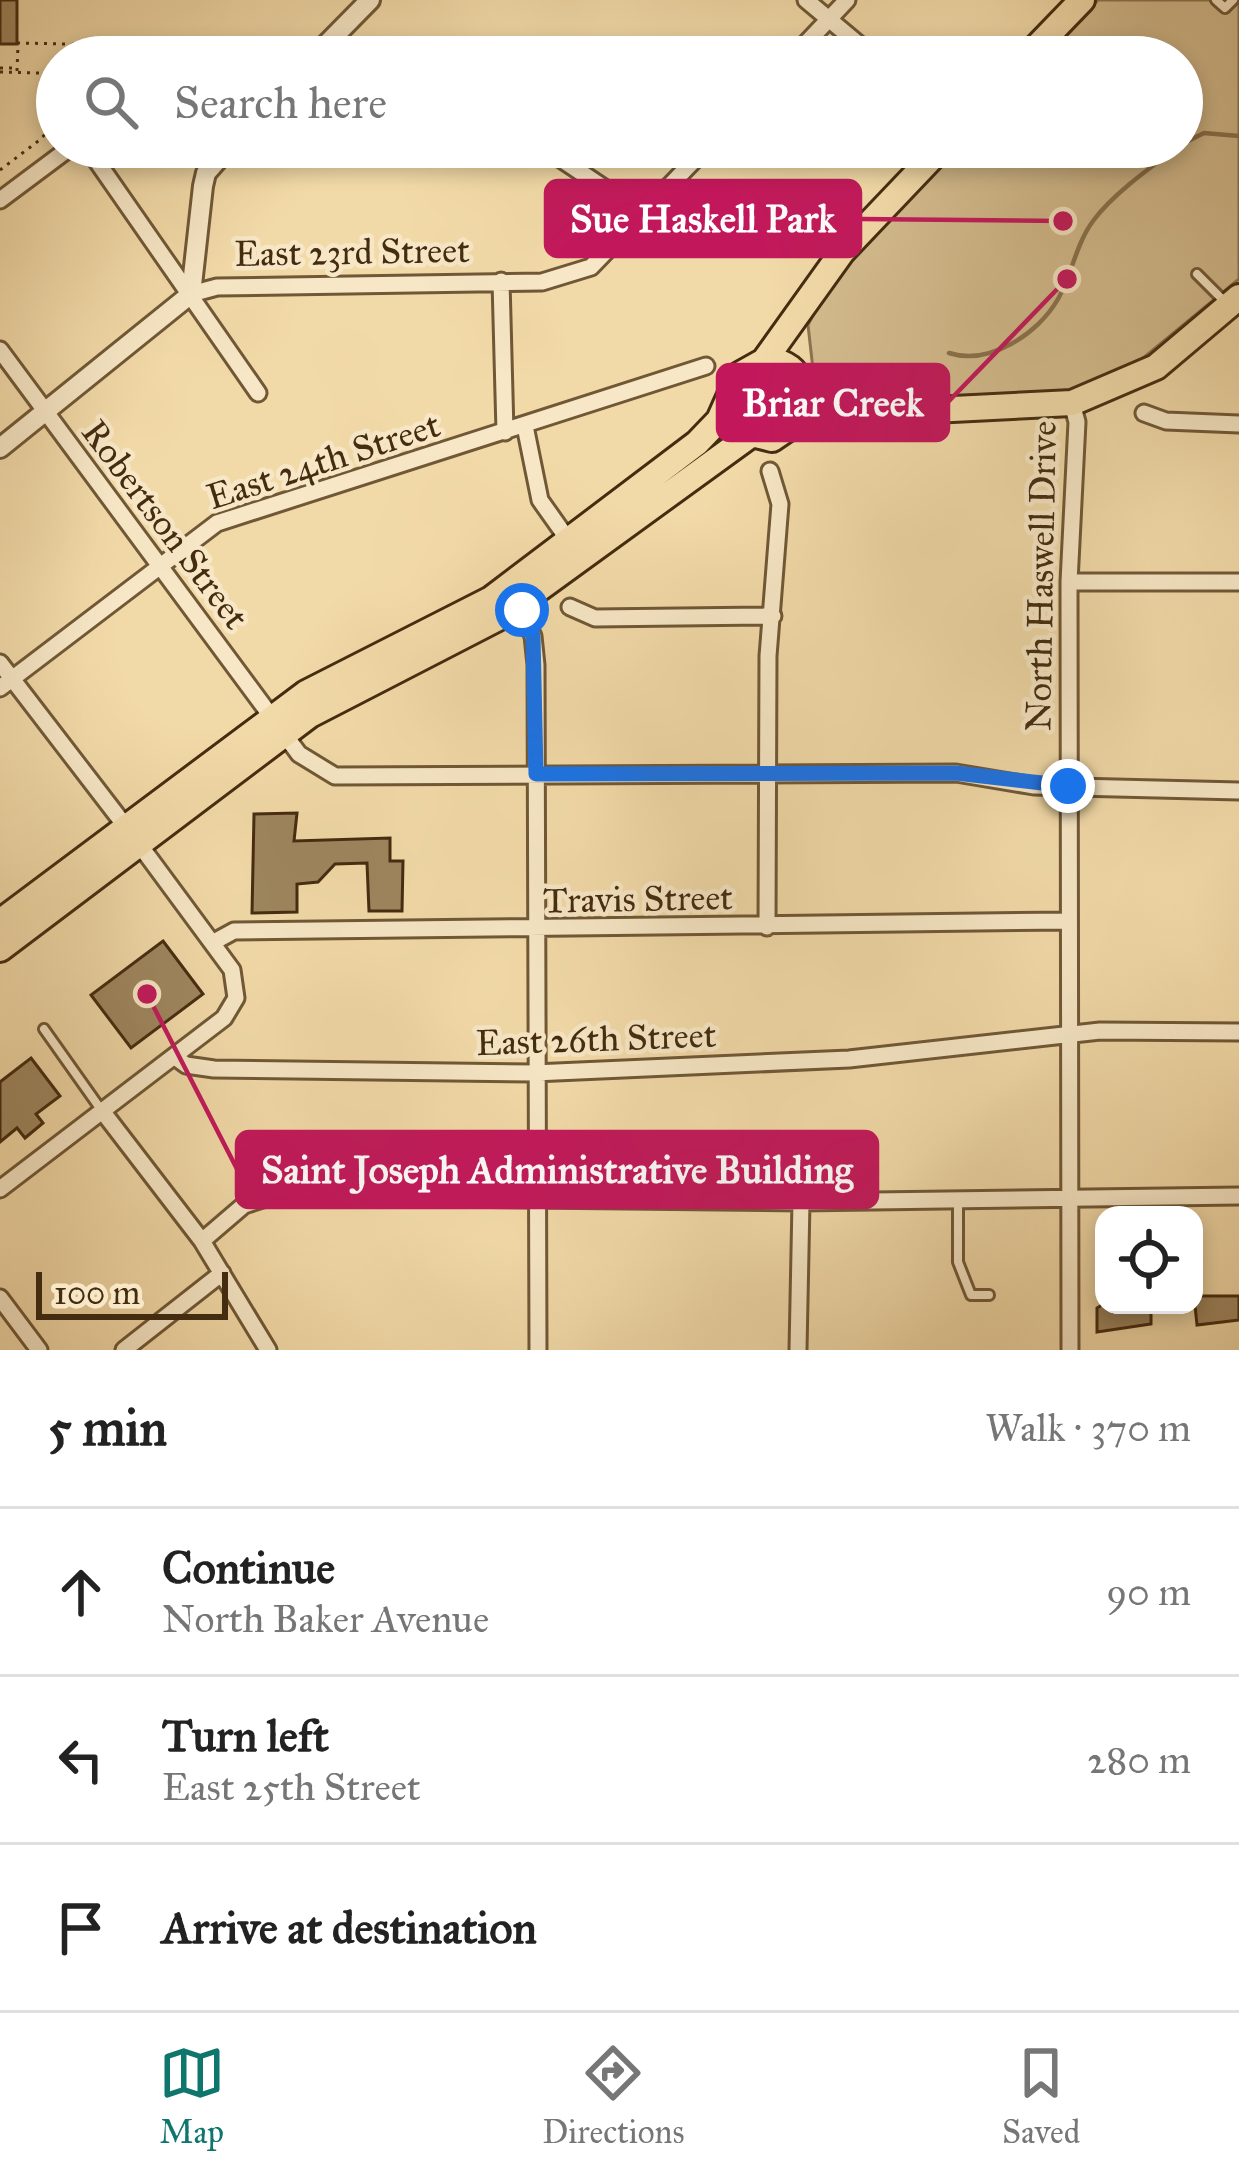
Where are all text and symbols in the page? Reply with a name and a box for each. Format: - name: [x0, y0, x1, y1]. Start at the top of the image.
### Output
- search box: [36, 36, 1203, 168]
- icon: search: [78, 69, 144, 135]
- text: Search here: [174, 75, 387, 130]
- callout: Sue Haskell Park: [546, 181, 860, 256]
- text: Sue Haskell Park: [570, 195, 837, 243]
- street label: East 23rd Street: [234, 228, 470, 276]
- callout: Briar Creek: [718, 365, 948, 440]
- text: Briar Creek: [742, 379, 925, 427]
- street label: East 24th Street: [201, 403, 446, 519]
- street label: Robertson Street: [72, 411, 258, 638]
- street label: North Haswell Drive: [1016, 420, 1066, 732]
- route start: [495, 583, 549, 637]
- route end: [1041, 759, 1095, 813]
- street label: Travis Street: [543, 875, 734, 923]
- street label: East 26th Street: [475, 1013, 717, 1065]
- callout: Saint Joseph Administrative Building: [237, 1132, 877, 1207]
- text: Saint Joseph Administrative Building: [261, 1146, 854, 1194]
- map controls: [1095, 1206, 1203, 1314]
- button: locate: [1095, 1206, 1203, 1314]
- scale bar: [36, 1266, 228, 1319]
- text: 100 m: [54, 1273, 140, 1313]
- text: 5 min: [48, 1397, 167, 1459]
- text: Walk · 370 m: [985, 1404, 1191, 1452]
- text: Continue: [162, 1540, 335, 1595]
- icon: ahead: [48, 1559, 114, 1625]
- text: 90 m: [1106, 1568, 1191, 1616]
- text: North Baker Avenue: [162, 1595, 489, 1643]
- text: Turn left: [162, 1708, 329, 1763]
- icon: left: [48, 1727, 114, 1793]
- text: 280 m: [1087, 1736, 1191, 1784]
- text: East 25th Street: [162, 1763, 421, 1811]
- icon: arrive: [48, 1895, 114, 1961]
- text: Arrive at destination: [162, 1900, 537, 1955]
- tab: Map: [159, 2040, 225, 2152]
- tab: Directions: [542, 2040, 684, 2152]
- tab: Saved: [1002, 2040, 1080, 2152]

